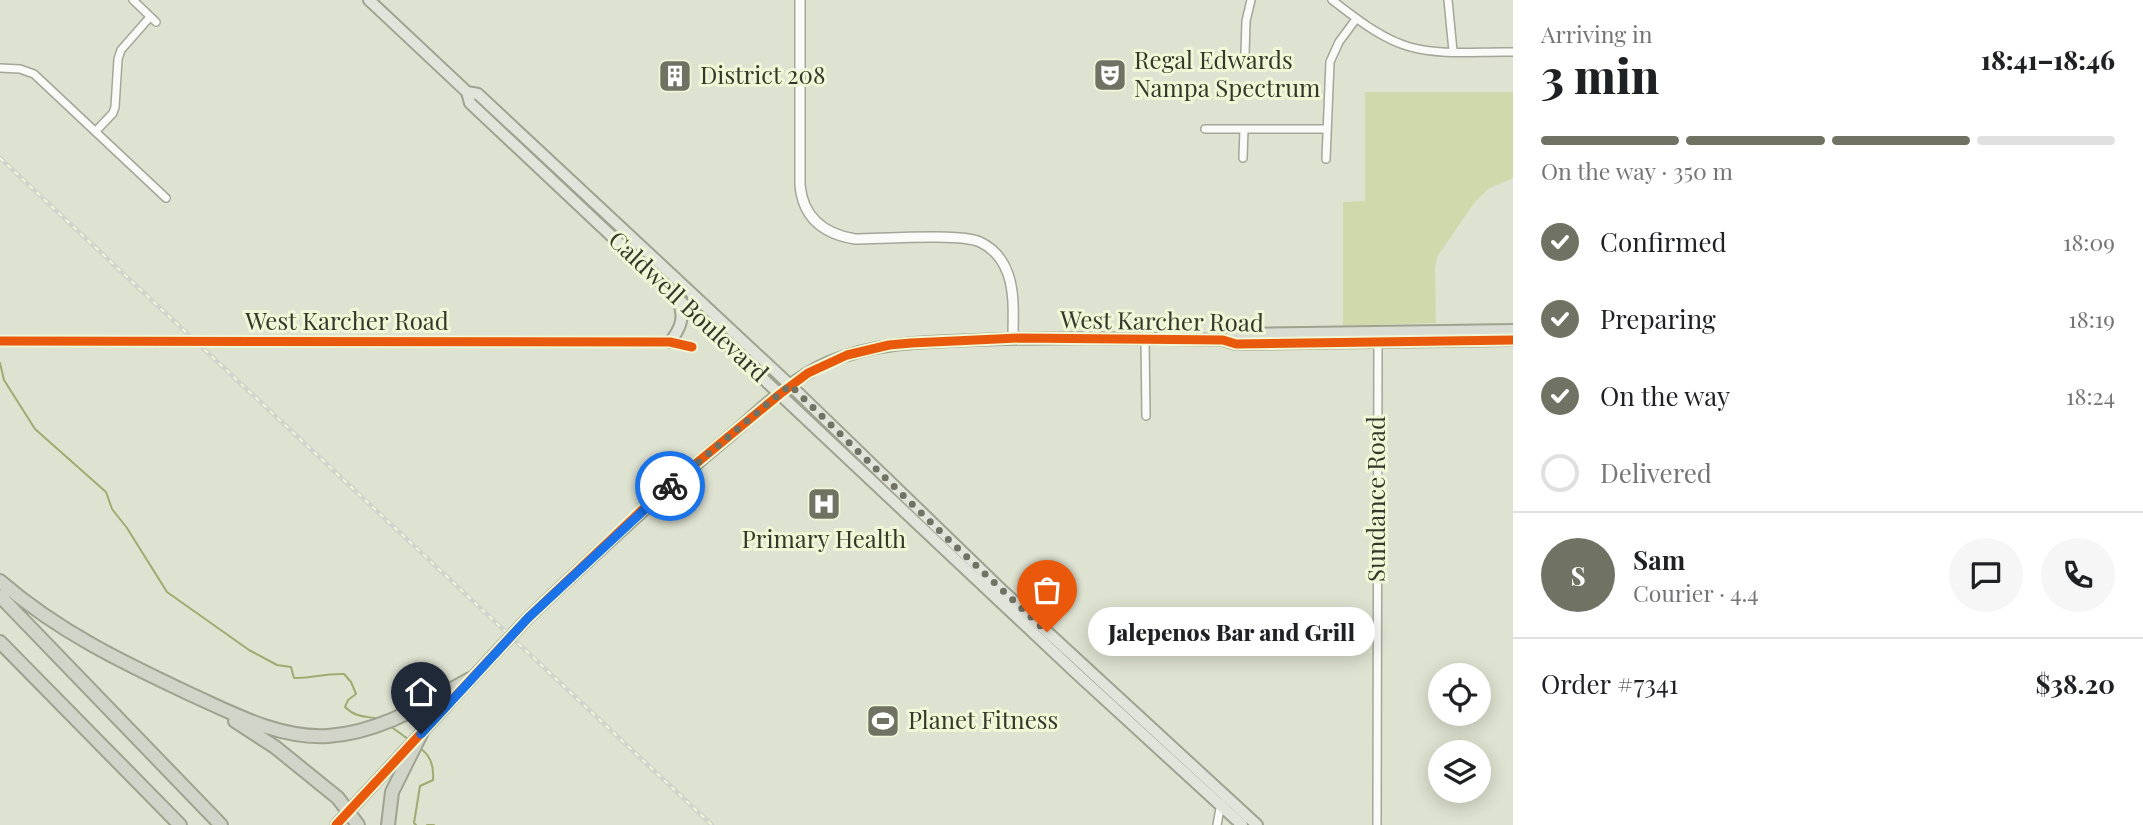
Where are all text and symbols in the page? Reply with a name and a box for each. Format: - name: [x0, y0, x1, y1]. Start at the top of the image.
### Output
- text: Arriving in: [1541, 18, 1653, 49]
- text: 18:41–18:46: [1981, 42, 2115, 77]
- place label: Regal Edwards Nampa Spectrum: [1134, 43, 1320, 103]
- text: 3 min: [1541, 44, 1659, 106]
- theatre icon: Regal Edwards Nampa Spectrum: [1091, 56, 1129, 94]
- building icon: District 208: [656, 57, 694, 95]
- place label: District 208: [700, 58, 825, 90]
- text: On the way · 350 m: [1541, 155, 1733, 186]
- street label: Caldwell Boulevard: [603, 223, 776, 388]
- icon: check: [1541, 223, 1579, 261]
- text: Confirmed: [1600, 224, 1727, 259]
- text: 18:09: [2063, 226, 2115, 257]
- icon: check: [1541, 300, 1579, 338]
- text: Preparing: [1600, 301, 1716, 336]
- street label: West Karcher Road: [1059, 302, 1264, 338]
- text: 18:19: [2068, 303, 2115, 334]
- street label: West Karcher Road: [244, 304, 449, 336]
- icon: check: [1541, 377, 1579, 415]
- text: On the way: [1600, 378, 1730, 413]
- text: 18:24: [2066, 380, 2115, 411]
- street label: Sundance Road: [1359, 416, 1391, 582]
- courier: [635, 451, 705, 521]
- text: Delivered: [1600, 455, 1712, 490]
- icon: bike: [651, 467, 689, 505]
- hospital icon: Primary Health: [805, 485, 843, 523]
- place label: Primary Health: [742, 522, 906, 554]
- button: chat: [1949, 538, 2023, 612]
- button: phone: [2041, 538, 2115, 612]
- text: Sam: [1633, 542, 1685, 577]
- text: S: [1570, 558, 1586, 593]
- pin: [1017, 560, 1077, 632]
- icon: bag: [1028, 571, 1066, 609]
- text: Courier · 4.4: [1633, 577, 1759, 608]
- callout: Jalepenos Bar and Grill: [1089, 608, 1376, 656]
- text: Jalepenos Bar and Grill: [1108, 616, 1355, 647]
- pin: [391, 662, 451, 734]
- map controls: [1428, 663, 1491, 803]
- button: locate: [1428, 663, 1491, 726]
- text: Order #7341: [1541, 666, 1678, 701]
- text: $38.20: [2036, 666, 2115, 701]
- icon: home: [402, 673, 440, 711]
- sports icon: Planet Fitness: [864, 702, 902, 740]
- place label: Planet Fitness: [908, 703, 1058, 735]
- button: layers: [1428, 740, 1491, 803]

